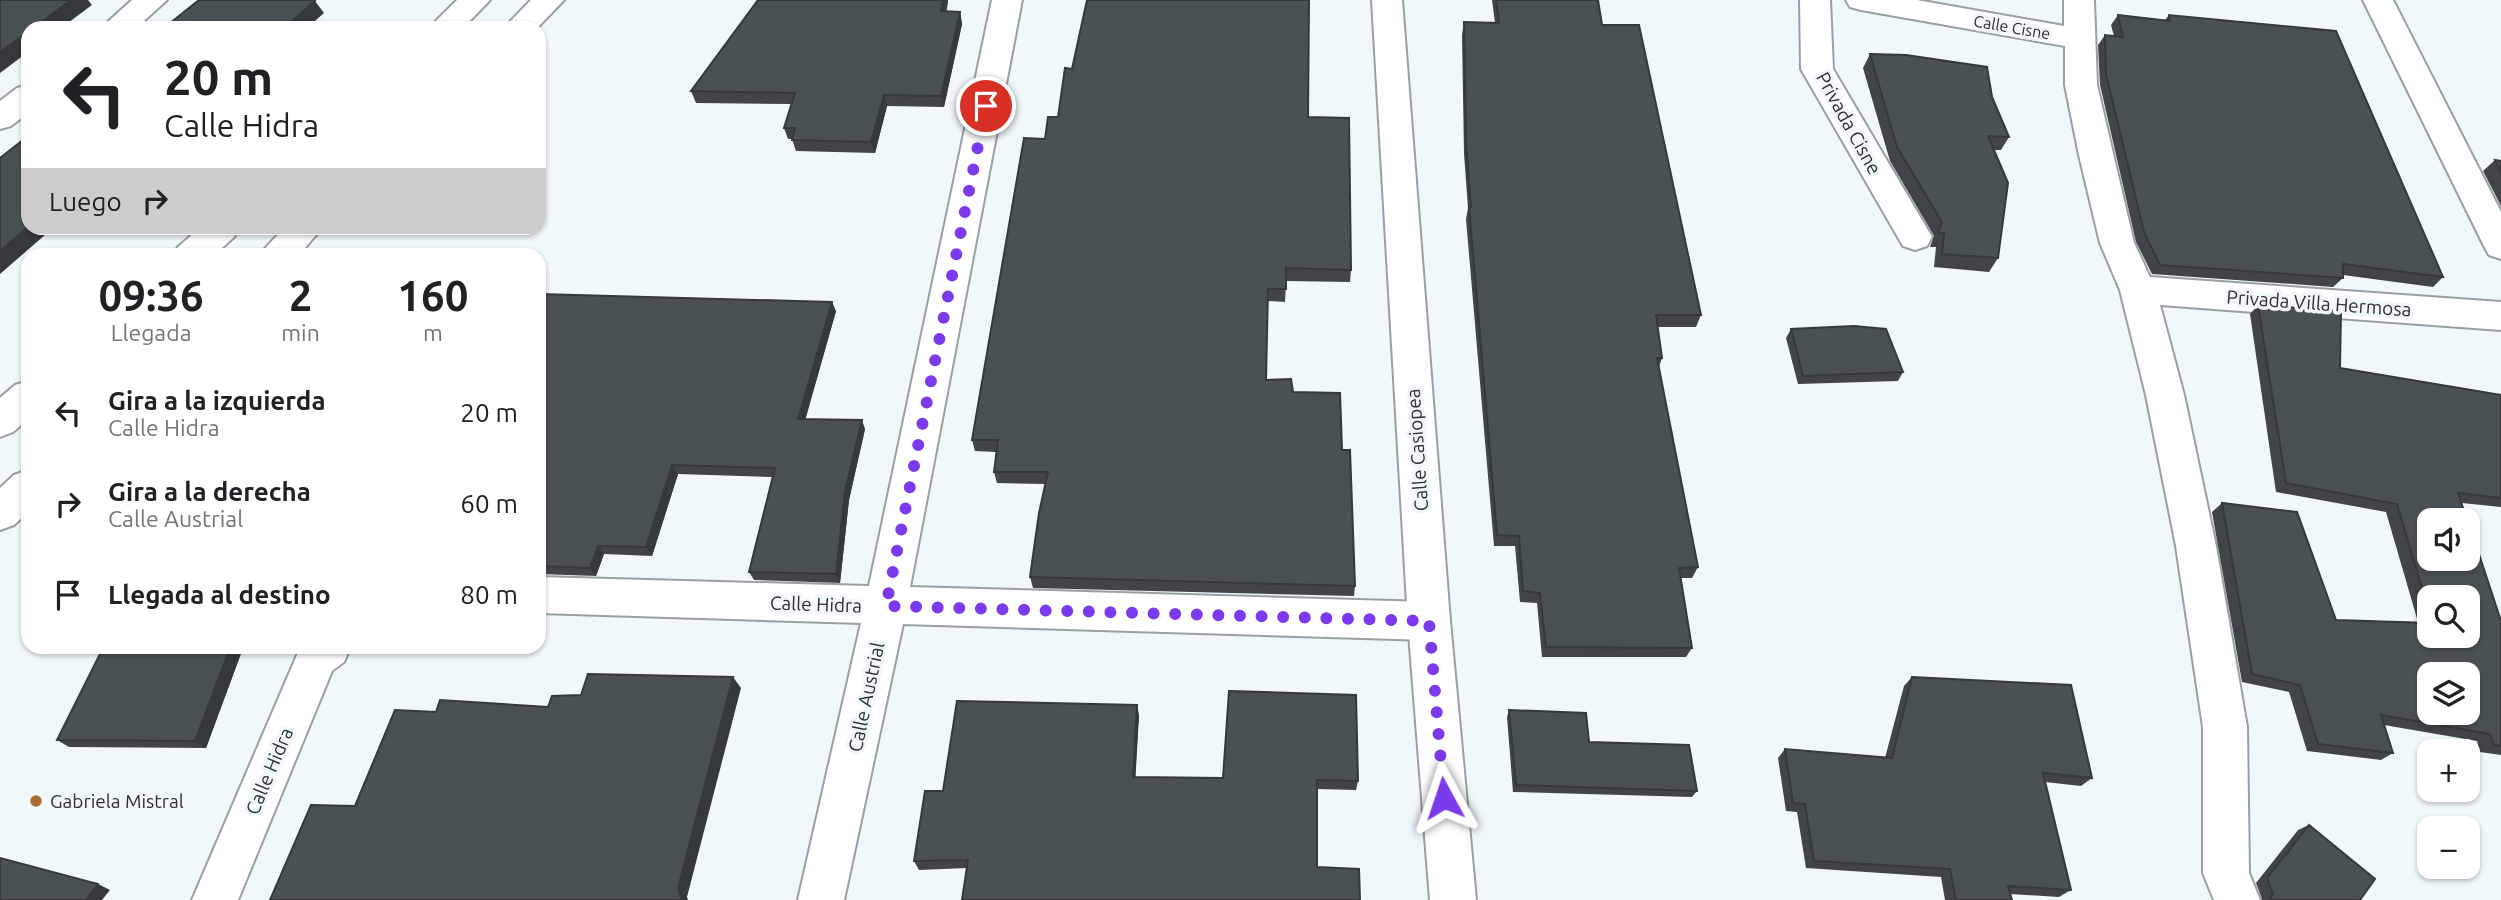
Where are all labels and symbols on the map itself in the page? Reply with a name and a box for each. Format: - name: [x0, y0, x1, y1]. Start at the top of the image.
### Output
- street label: Calle Cisne: [1972, 11, 2052, 43]
- street label: Privada Cisne: [1812, 68, 1886, 178]
- pin: [956, 76, 1016, 136]
- street label: Privada Villa Hermosa: [2226, 286, 2412, 320]
- street label: Calle Casiopea: [1402, 388, 1432, 512]
- street label: Calle Hidra: [770, 591, 862, 617]
- street label: Calle Austrial: [844, 640, 888, 754]
- street label: Calle Hidra: [241, 724, 297, 818]
- position arrow: [1407, 761, 1481, 835]
- place label: Gabriela Mistral: [50, 790, 184, 812]
- marker: Gabriela Mistral: [28, 793, 44, 809]

